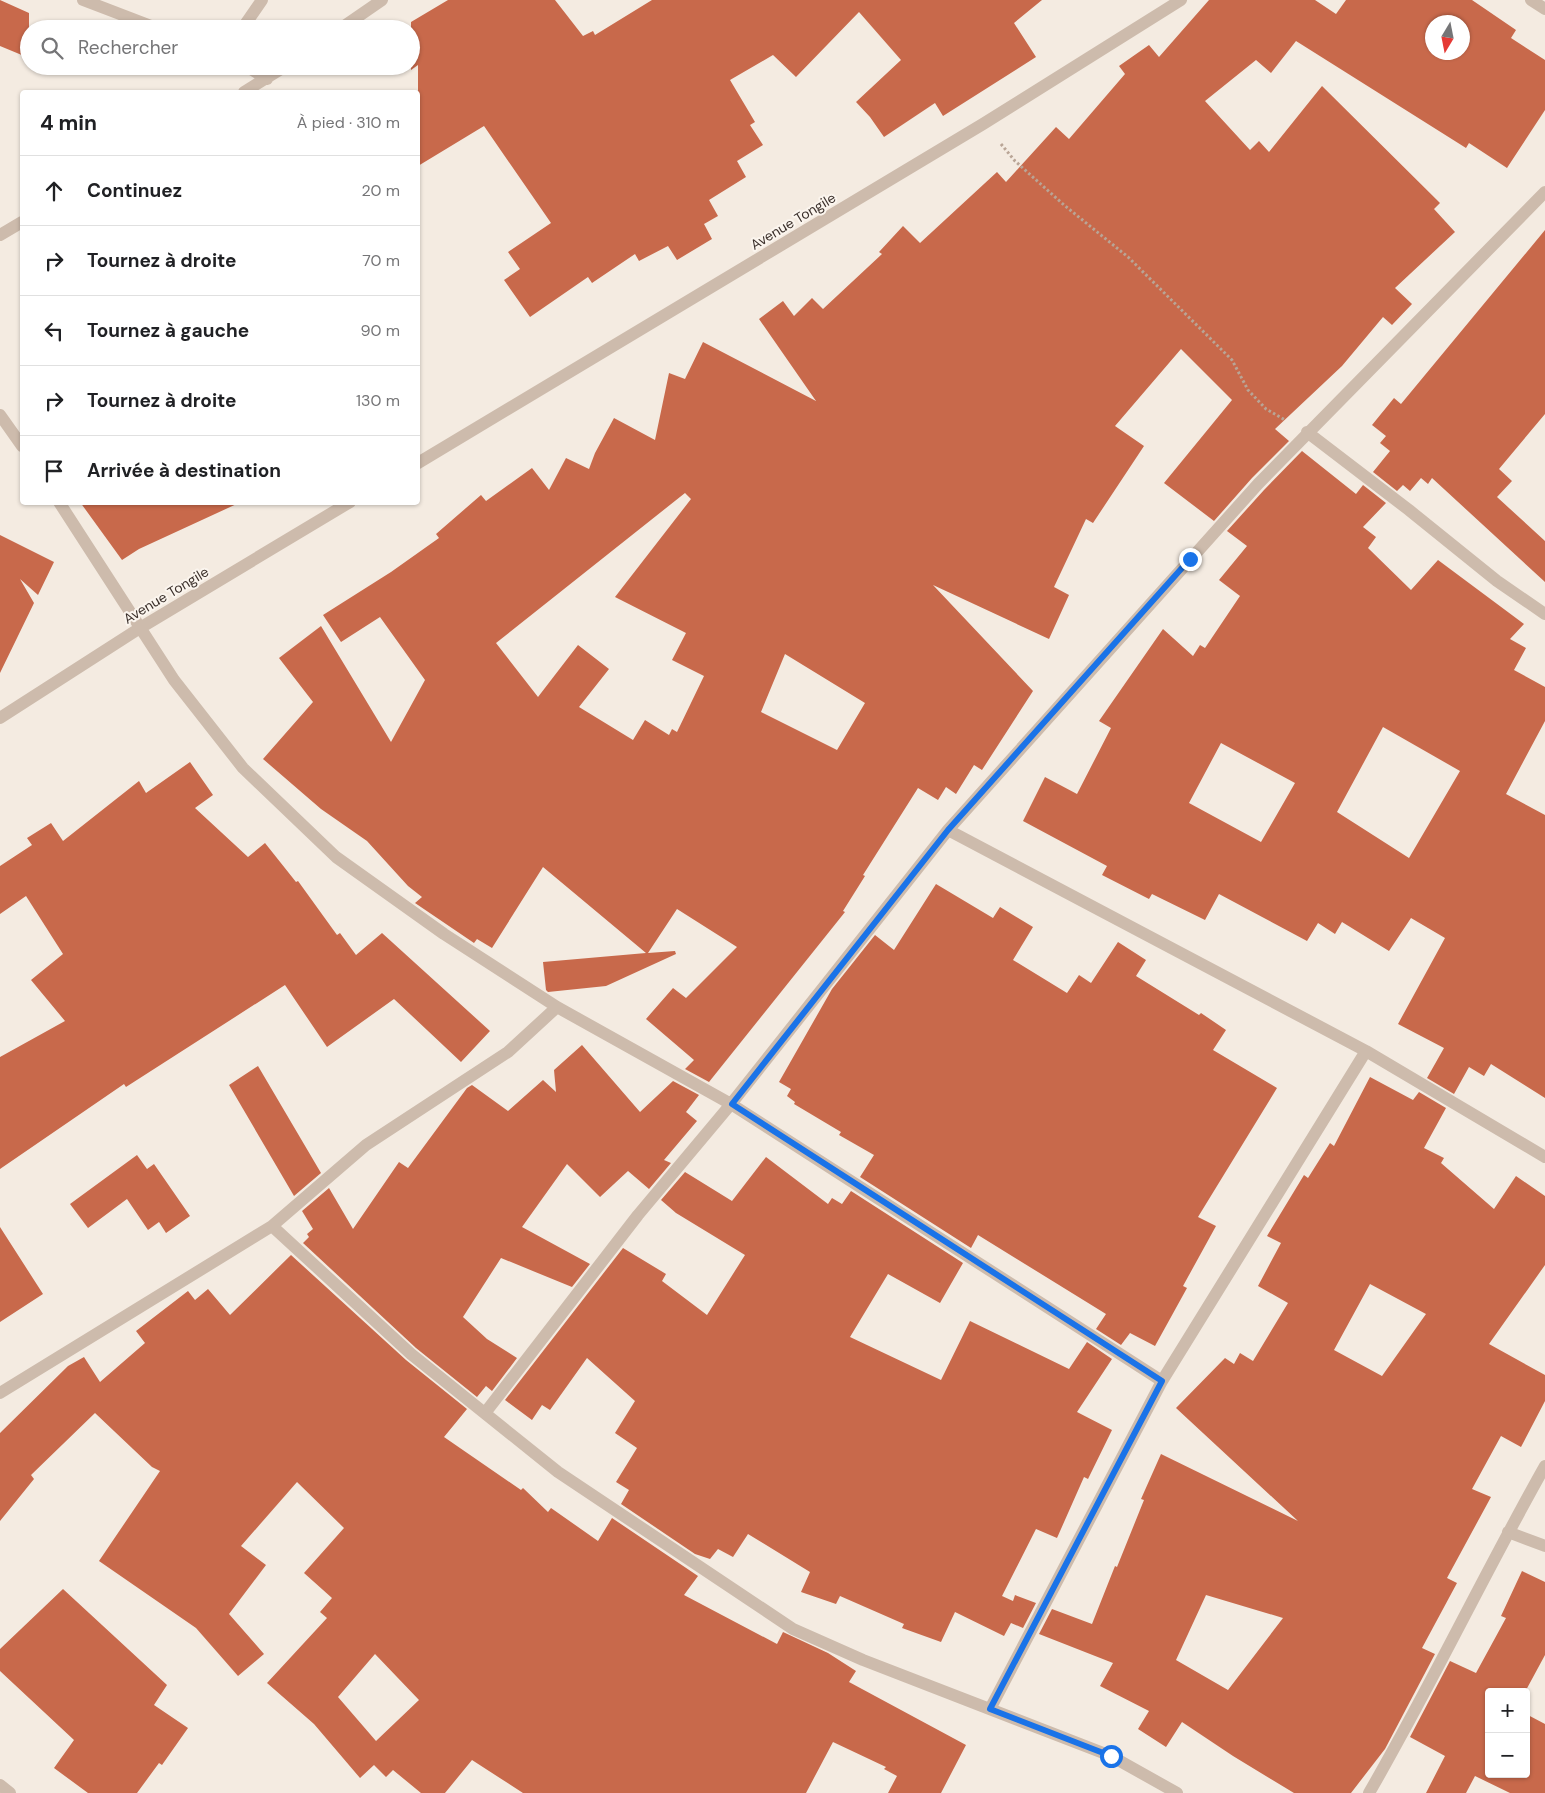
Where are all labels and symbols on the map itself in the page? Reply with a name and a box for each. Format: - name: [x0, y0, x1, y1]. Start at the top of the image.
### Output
- north arrow: [1425, 15, 1470, 60]
- street label: Avenue Tongile: [747, 188, 839, 254]
- route end: [1179, 548, 1202, 571]
- street label: Avenue Tongile: [120, 562, 212, 628]
- route start: [1100, 1745, 1123, 1768]

